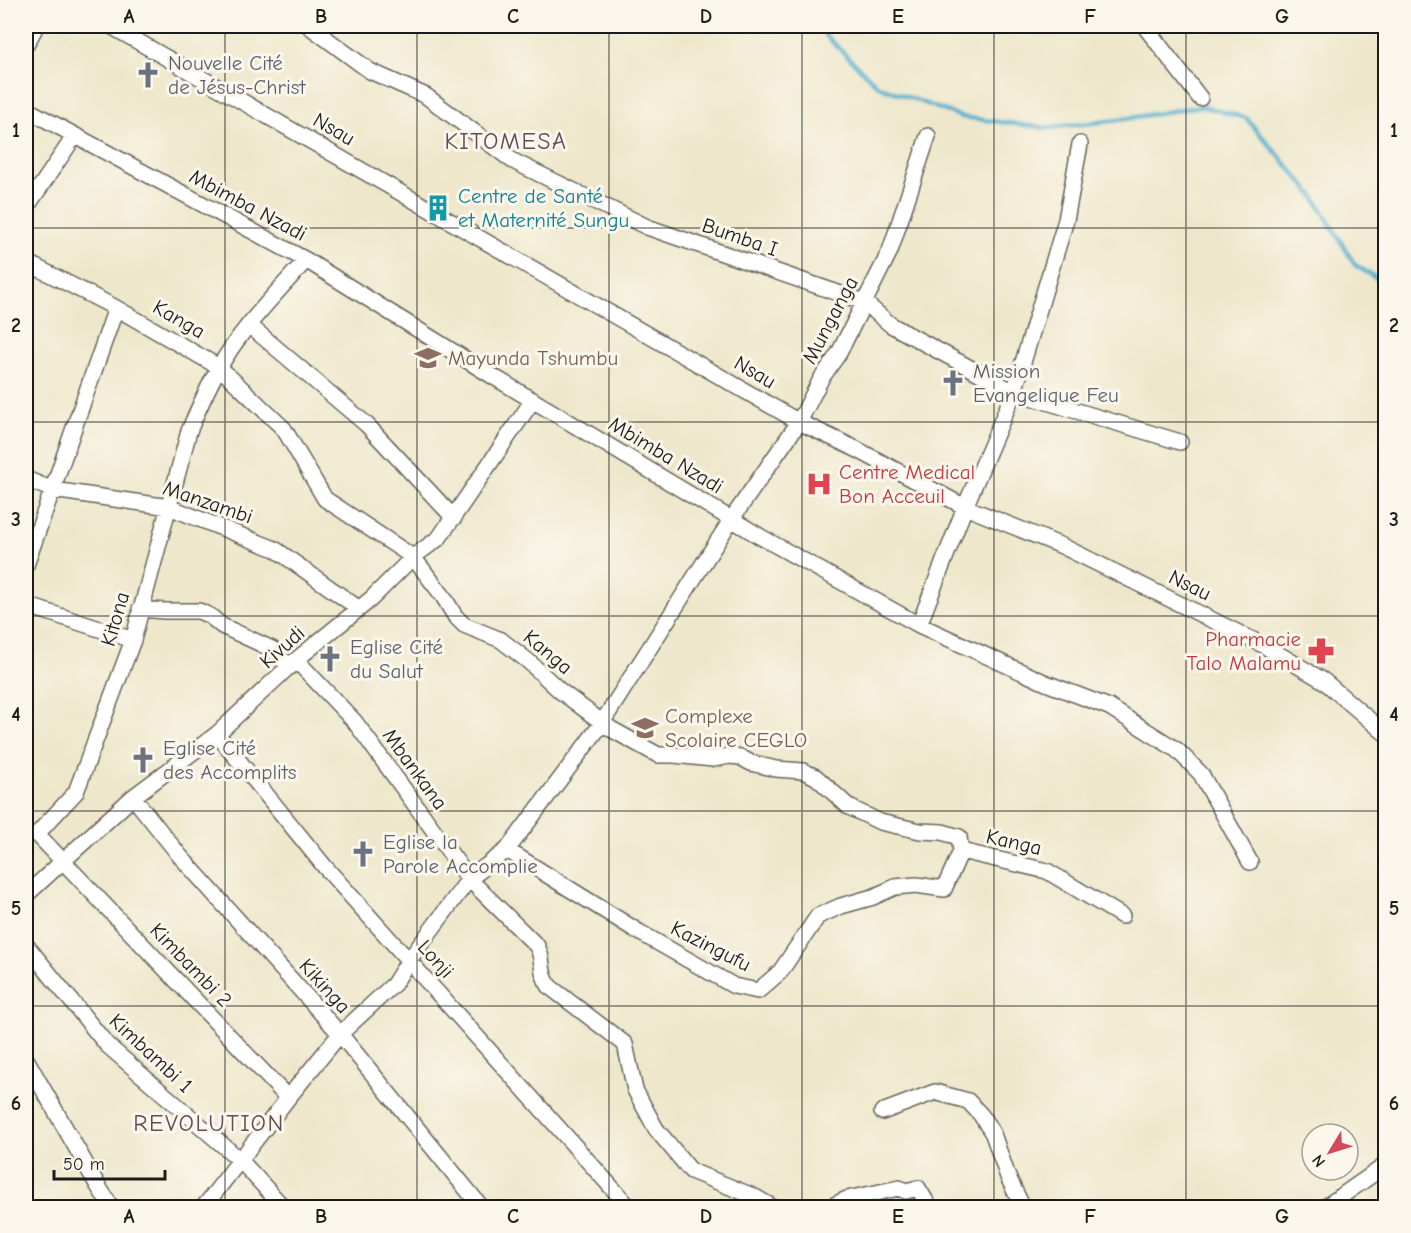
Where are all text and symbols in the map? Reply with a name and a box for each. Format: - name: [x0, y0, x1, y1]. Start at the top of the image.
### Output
- text: A: [123, 5, 135, 28]
- text: B: [315, 5, 327, 28]
- text: C: [507, 5, 519, 28]
- text: D: [700, 5, 712, 28]
- text: E: [892, 5, 904, 28]
- text: F: [1084, 5, 1096, 28]
- text: G: [1275, 5, 1289, 28]
- place label: Nouvelle Cité de Jésus-Christ: [168, 51, 306, 99]
- church icon: Nouvelle Cité de Jésus-Christ: [133, 60, 163, 90]
- street label: Nsau: [309, 108, 359, 150]
- text: 1: [12, 119, 20, 142]
- text: 1: [1390, 119, 1398, 142]
- district label: KITOMESA: [444, 127, 568, 155]
- street label: Mbimba Nzadi: [185, 164, 311, 246]
- place label: Centre de Santé et Maternité Sungu: [458, 184, 629, 232]
- building icon: Centre de Santé et Maternité Sungu: [423, 193, 453, 223]
- street label: Bumba I: [699, 213, 781, 261]
- street label: Munganga: [797, 272, 863, 368]
- street label: Kanga: [149, 295, 209, 343]
- text: 2: [11, 314, 21, 337]
- text: 2: [1389, 314, 1399, 337]
- school or university icon: Mayunda Tshumbu: [413, 343, 443, 373]
- place label: Mayunda Tshumbu: [448, 346, 618, 370]
- street label: Nsau: [730, 351, 780, 393]
- place label: Mission Evangelique Feu: [973, 359, 1119, 407]
- church icon: Mission Evangelique Feu: [938, 368, 968, 398]
- street label: Mbimba Nzadi: [604, 411, 728, 499]
- place label: Centre Medical Bon Acceuil: [839, 460, 975, 508]
- hospital icon: Centre Medical Bon Acceuil: [804, 469, 834, 499]
- street label: Manzambi: [160, 476, 256, 528]
- text: 3: [11, 508, 21, 531]
- text: 3: [1389, 508, 1399, 531]
- street label: Nsau: [1165, 565, 1215, 605]
- street label: Kitona: [96, 589, 134, 649]
- street label: Kivudi: [255, 621, 309, 673]
- street label: Kanga: [519, 625, 577, 679]
- place label: Pharmacie Talo Malamu: [1186, 627, 1301, 675]
- place label: Eglise Cité du Salut: [350, 635, 443, 683]
- pharmacy icon: Pharmacie Talo Malamu: [1306, 636, 1336, 666]
- church icon: Eglise Cité du Salut: [315, 644, 345, 674]
- text: 4: [11, 703, 21, 726]
- text: 4: [1389, 703, 1399, 726]
- place label: Complexe Scolaire CEGLO: [665, 704, 807, 752]
- school or university icon: Complexe Scolaire CEGLO: [630, 713, 660, 743]
- street label: Mbankana: [378, 724, 452, 814]
- place label: Eglise Cité des Accomplits: [163, 736, 297, 784]
- church icon: Eglise Cité des Accomplits: [128, 745, 158, 775]
- street label: Kanga: [984, 824, 1044, 860]
- place label: Eglise la Parole Accomplie: [383, 830, 538, 878]
- church icon: Eglise la Parole Accomplie: [348, 839, 378, 869]
- text: 5: [11, 897, 21, 920]
- text: 5: [1389, 897, 1399, 920]
- street label: Kazingufu: [667, 916, 755, 976]
- street label: Kimbambi 2: [145, 918, 237, 1012]
- street label: Lonji: [413, 935, 459, 983]
- street label: Kikinga: [294, 954, 356, 1018]
- street label: Kimbambi 1: [105, 1009, 197, 1097]
- text: 6: [11, 1092, 21, 1115]
- text: 6: [1389, 1092, 1399, 1115]
- district label: REVOLUTION: [133, 1109, 285, 1137]
- north arrow: [1300, 1122, 1360, 1182]
- scale bar: [54, 1143, 165, 1181]
- text: N: [1309, 1151, 1329, 1170]
- text: 50 m: [63, 1154, 105, 1175]
- text: A: [123, 1205, 135, 1228]
- text: B: [315, 1205, 327, 1228]
- text: C: [507, 1205, 519, 1228]
- text: D: [700, 1205, 712, 1228]
- text: E: [892, 1205, 904, 1228]
- text: F: [1084, 1205, 1096, 1228]
- text: G: [1275, 1205, 1289, 1228]

